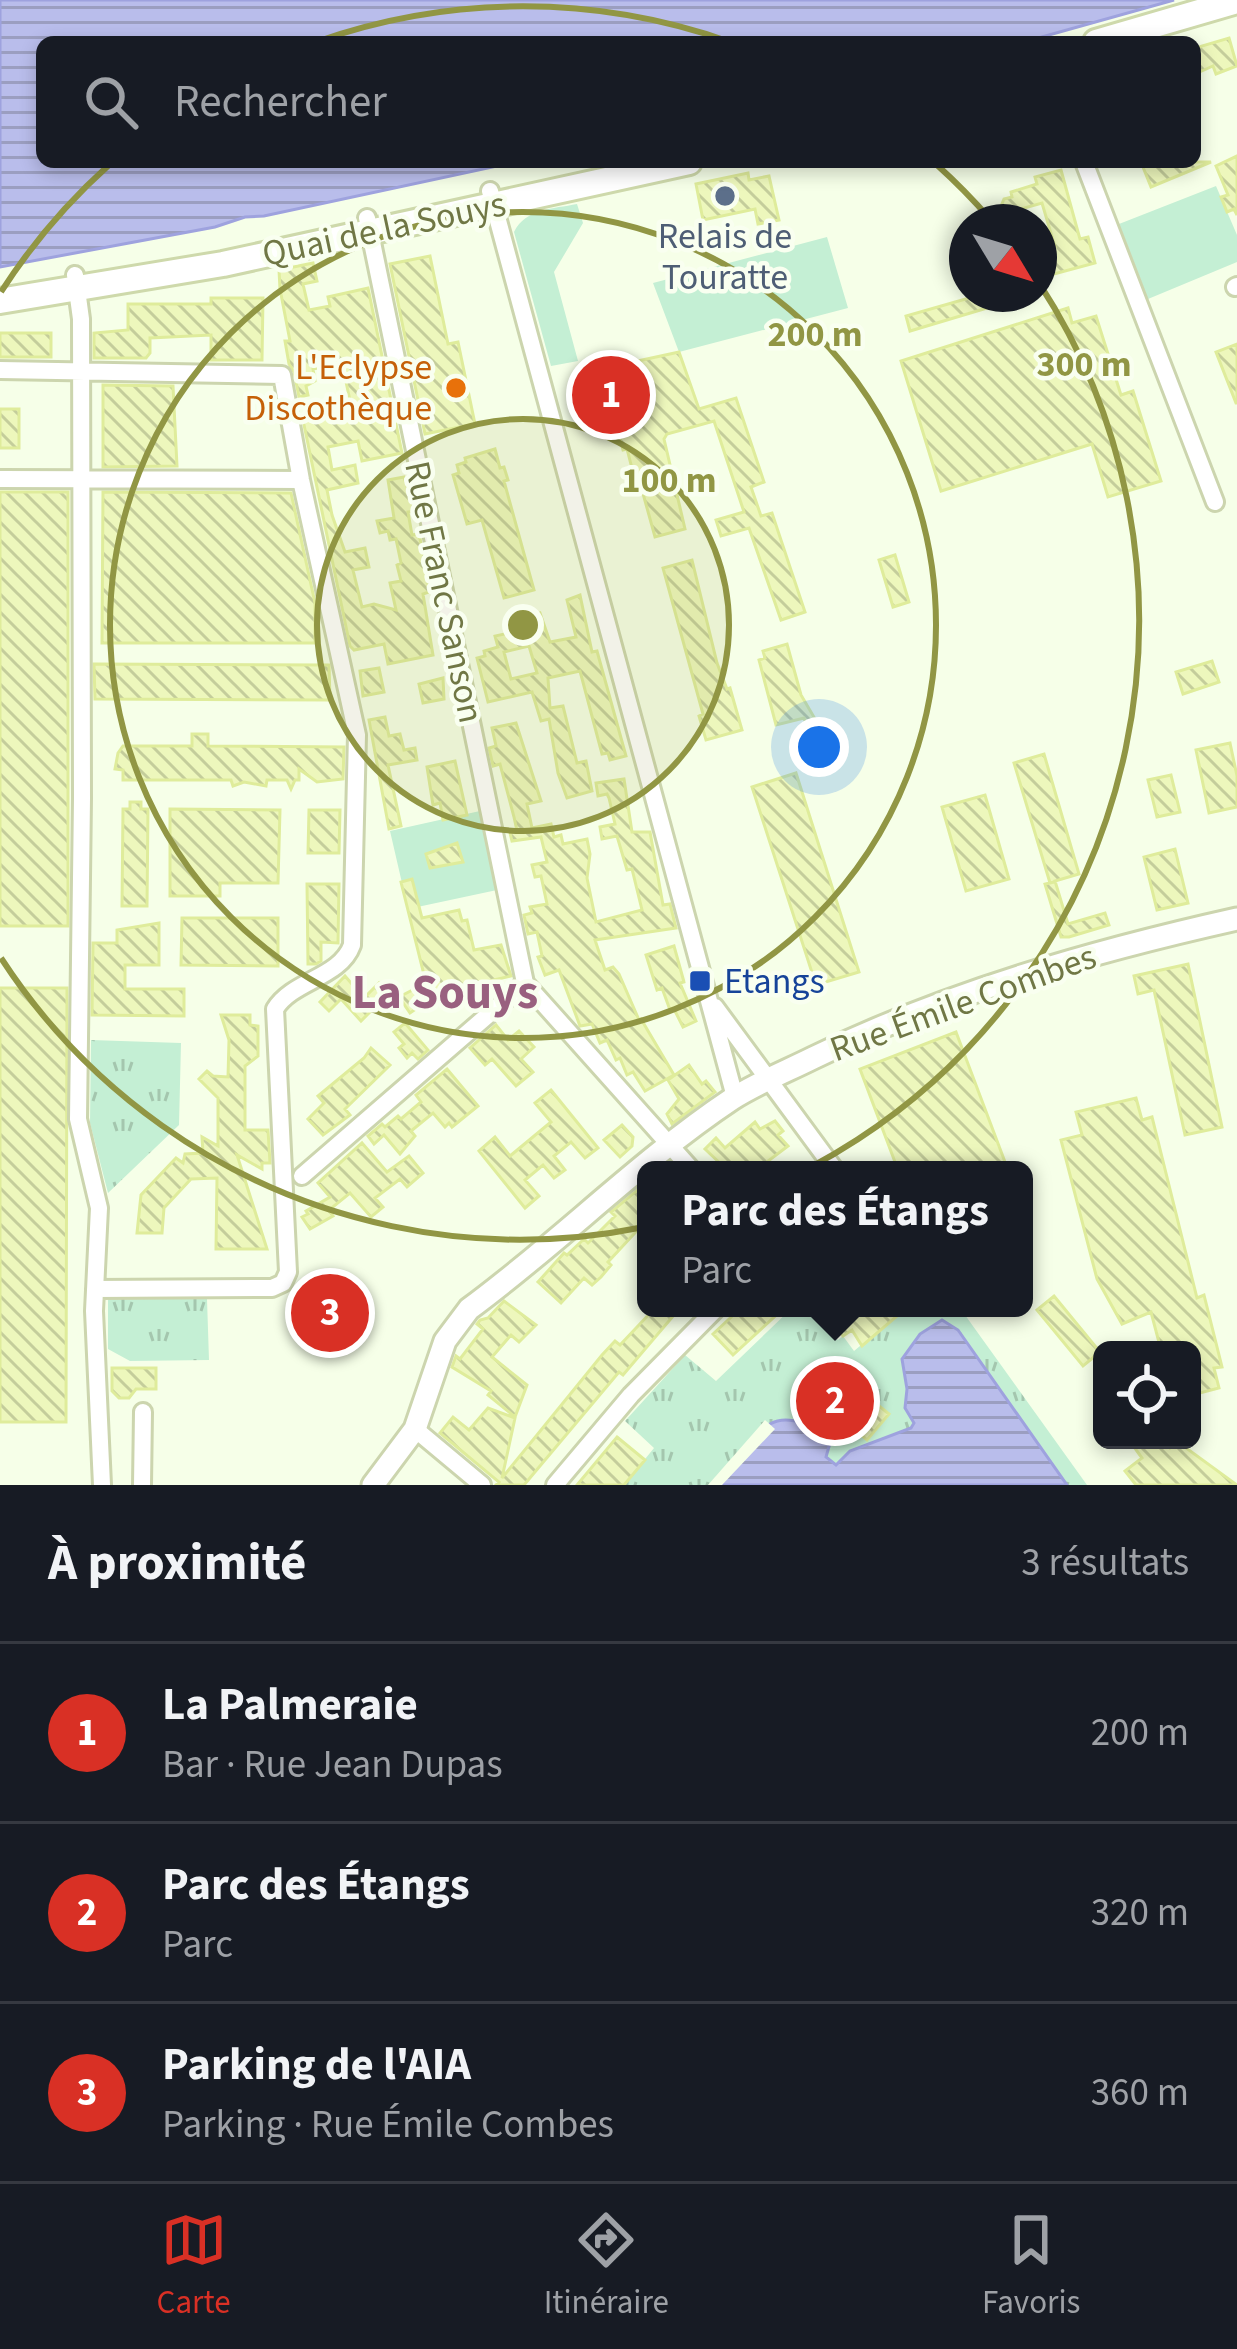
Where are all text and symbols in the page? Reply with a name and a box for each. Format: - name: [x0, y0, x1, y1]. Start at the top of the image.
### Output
- search box: [36, 36, 1201, 168]
- icon: search: [78, 69, 144, 135]
- text: Rechercher: [174, 70, 387, 134]
- street label: Quai de la Souys: [258, 178, 510, 280]
- marker: Relais de Touratte: [712, 183, 738, 209]
- north arrow: [949, 204, 1057, 312]
- place label: Relais de Touratte: [658, 211, 792, 303]
- text: 200 m: [767, 309, 863, 360]
- text: 300 m: [1036, 339, 1132, 390]
- place label: L'Eclypse Discothèque: [244, 342, 432, 434]
- pin: 1: [572, 350, 650, 440]
- marker: L'Eclypse Discothèque: [443, 375, 469, 401]
- text: 100 m: [621, 455, 717, 506]
- street label: Rue Franc Sanson: [391, 456, 497, 728]
- centre of rings: [502, 604, 544, 646]
- your location: [789, 717, 849, 777]
- street label: Rue Émile Combes: [823, 931, 1103, 1075]
- place label: Etangs: [724, 956, 825, 1007]
- district label: La Souys: [352, 959, 538, 1027]
- marker: Etangs: [687, 968, 713, 994]
- popup: [637, 1161, 1033, 1317]
- text: Parc des Étangs: [681, 1179, 989, 1243]
- text: Parc: [681, 1243, 752, 1299]
- pin: 3: [291, 1268, 369, 1358]
- map controls: [1093, 1341, 1201, 1449]
- button: locate: [1093, 1341, 1201, 1449]
- pin: 2: [796, 1356, 874, 1446]
- text: À proximité: [48, 1527, 306, 1599]
- text: 3 résultats: [1021, 1535, 1189, 1591]
- text: La Palmeraie: [162, 1673, 418, 1737]
- text: 1: [77, 1705, 97, 1761]
- text: 200 m: [1091, 1705, 1189, 1761]
- text: Bar · Rue Jean Dupas: [162, 1737, 503, 1793]
- text: Parc des Étangs: [162, 1853, 470, 1917]
- text: 2: [77, 1885, 97, 1941]
- text: 320 m: [1091, 1885, 1189, 1941]
- text: Parc: [162, 1917, 233, 1973]
- text: Parking de l'AIA: [162, 2033, 471, 2097]
- text: 3: [77, 2065, 97, 2121]
- text: 360 m: [1091, 2065, 1189, 2121]
- text: Parking · Rue Émile Combes: [162, 2097, 614, 2153]
- tab: Carte: [157, 2207, 231, 2326]
- tab: Itinéraire: [544, 2207, 669, 2326]
- tab: Favoris: [982, 2207, 1080, 2326]

